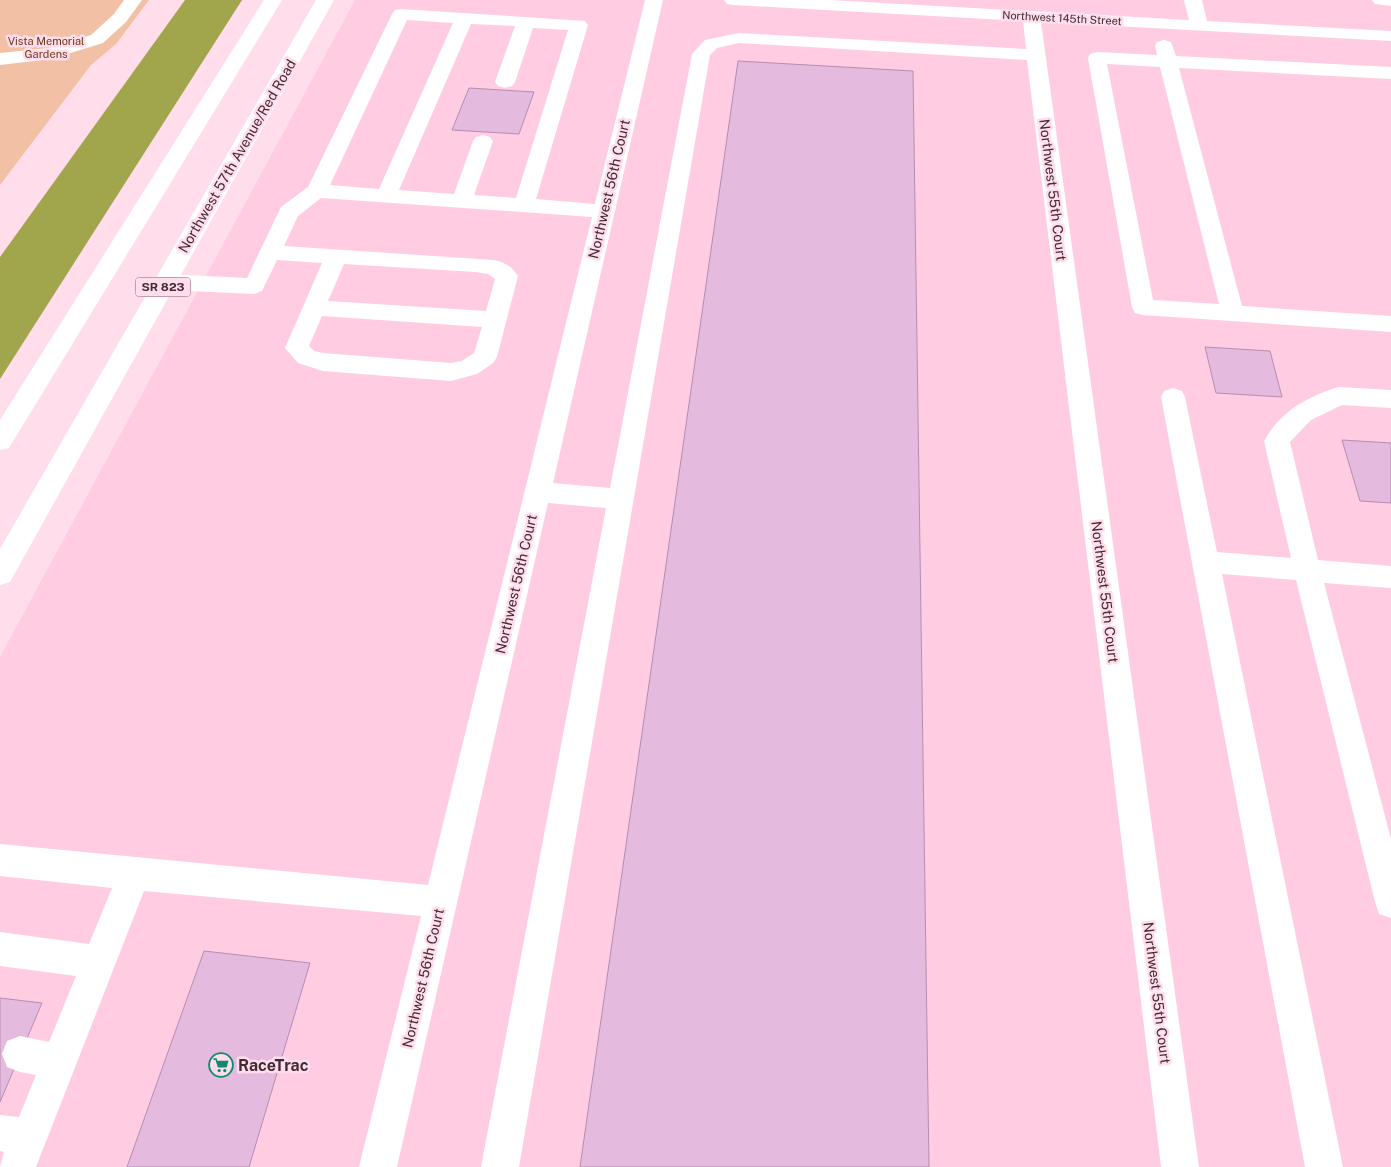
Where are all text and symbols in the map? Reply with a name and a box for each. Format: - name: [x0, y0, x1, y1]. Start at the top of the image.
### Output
- street label: Northwest 145th Street: [1002, 9, 1122, 27]
- park label: Vista Memorial Gardens: [8, 35, 84, 60]
- street label: Northwest 57th Avenue/Red Road: [175, 56, 299, 256]
- street label: Northwest 56th Court: [585, 118, 633, 260]
- street label: Northwest 55th Court: [1036, 118, 1070, 262]
- road number: SR 823: [136, 278, 190, 296]
- street label: Northwest 56th Court: [492, 513, 540, 655]
- street label: Northwest 55th Court: [1088, 520, 1122, 664]
- street label: Northwest 56th Court: [399, 907, 447, 1049]
- street label: Northwest 55th Court: [1140, 921, 1174, 1065]
- supermarket icon: RaceTrac: [208, 1052, 234, 1078]
- place label: RaceTrac: [238, 1056, 309, 1075]

